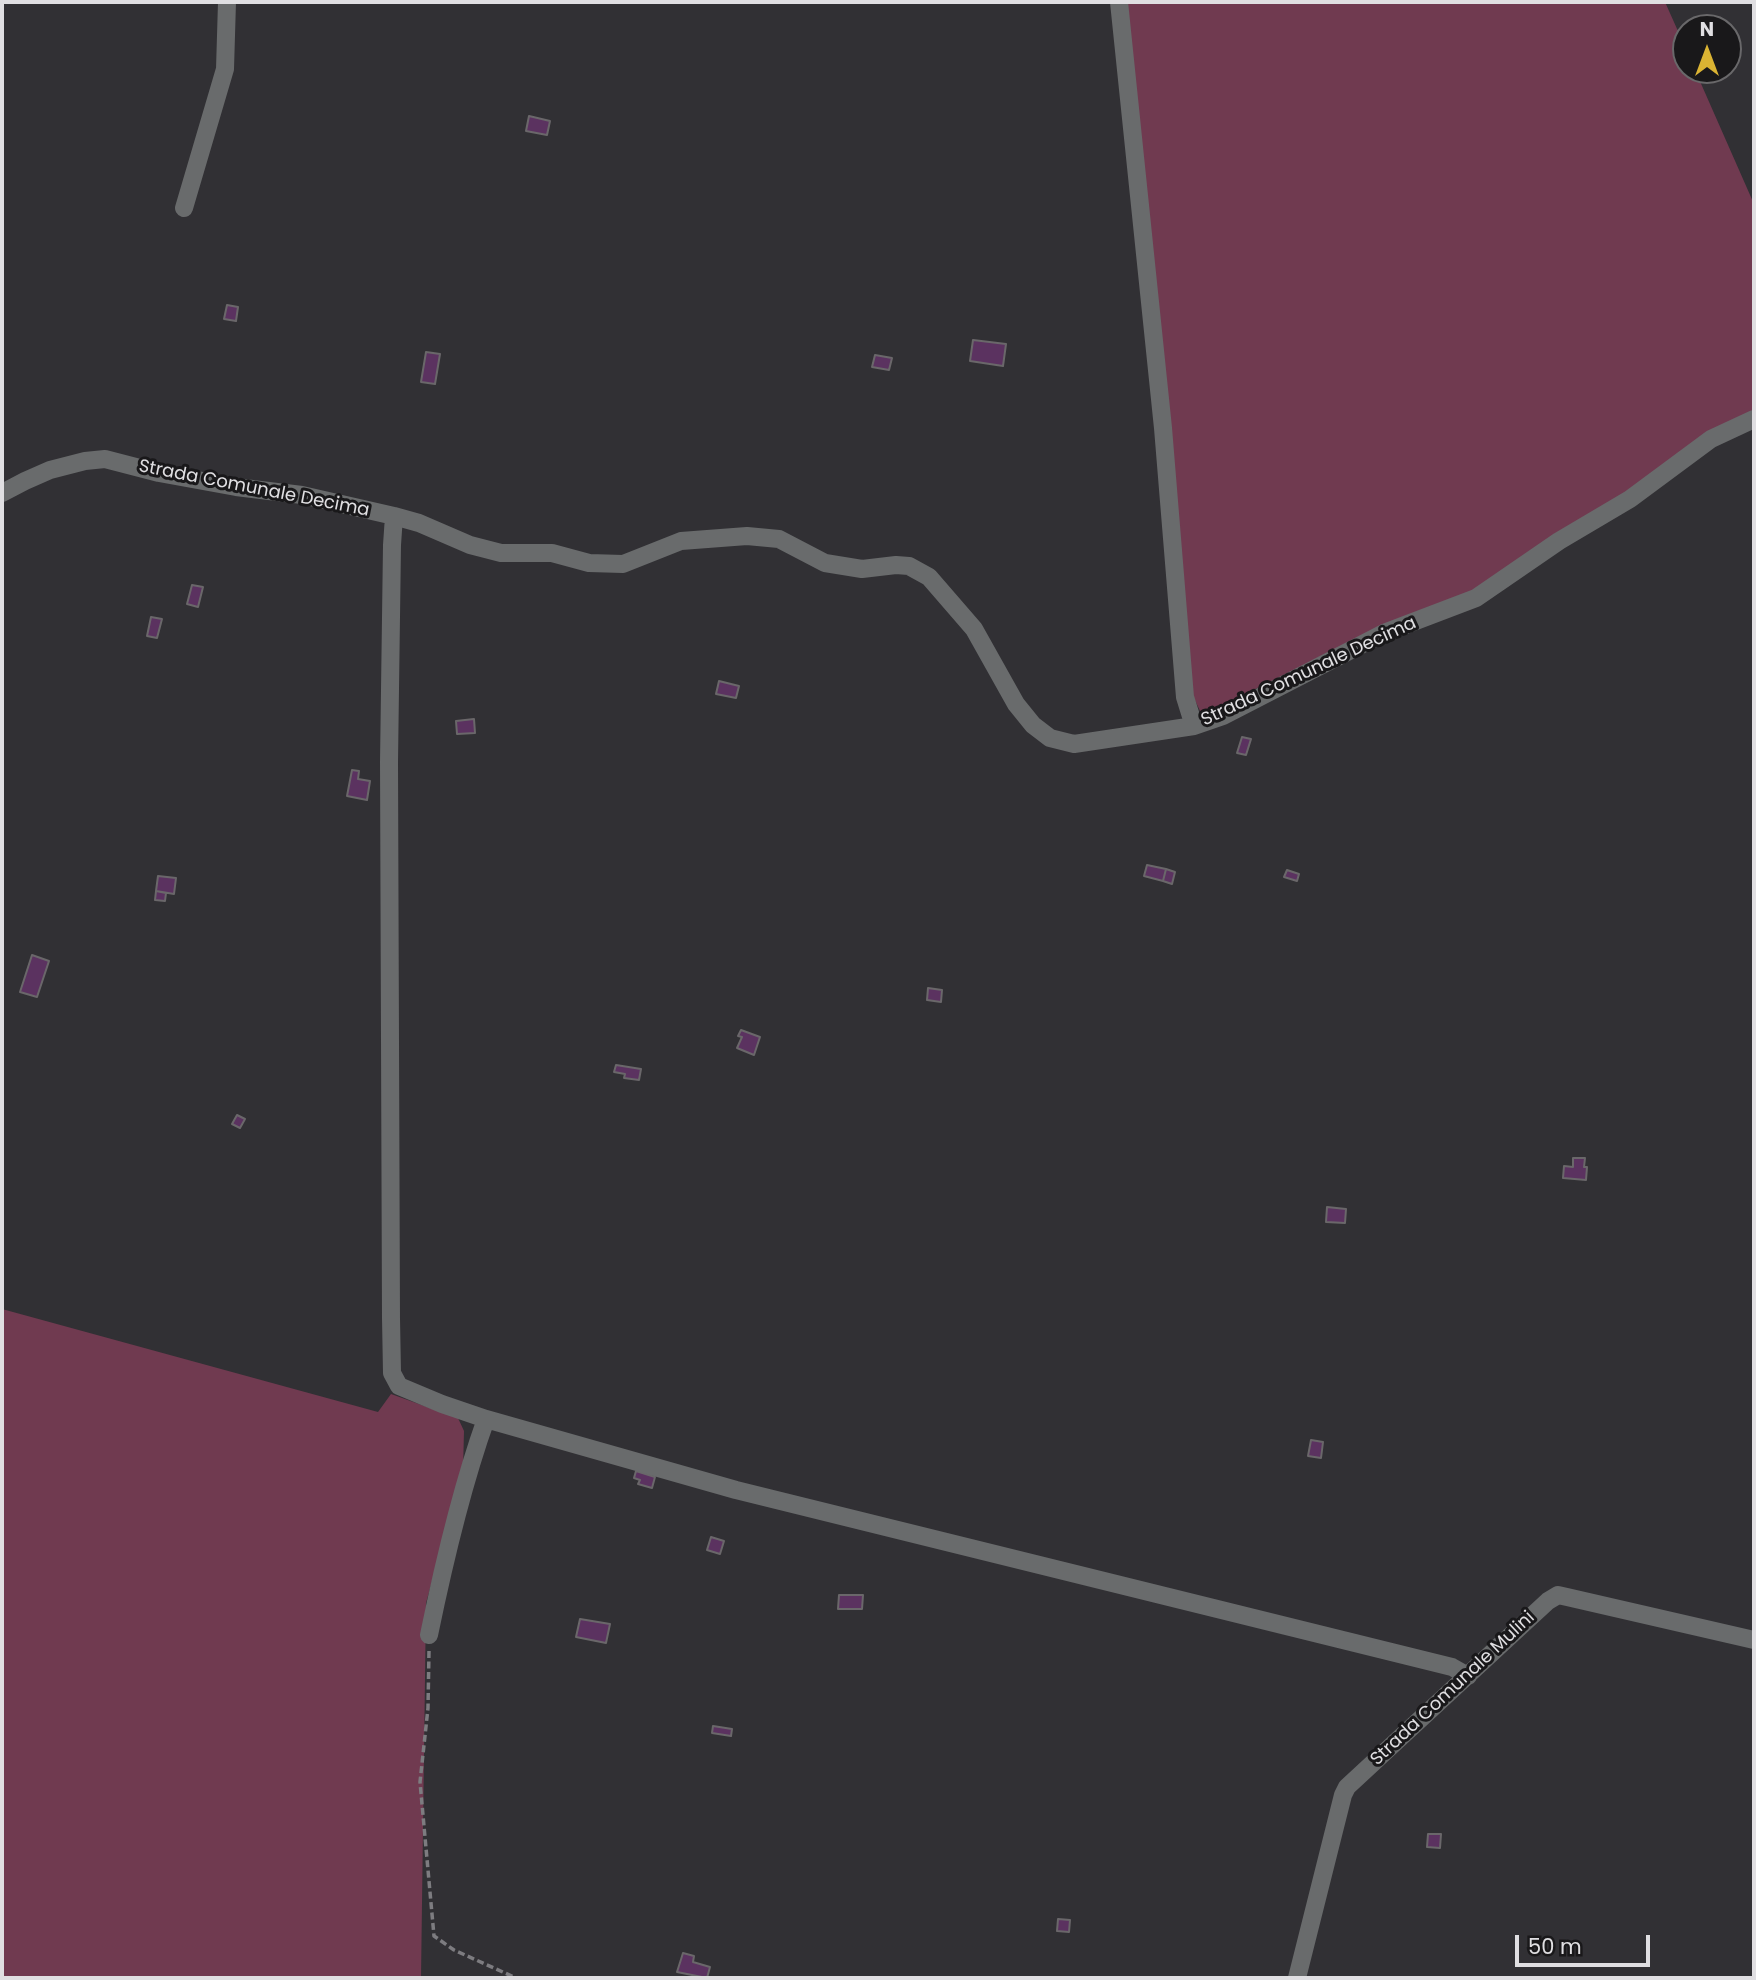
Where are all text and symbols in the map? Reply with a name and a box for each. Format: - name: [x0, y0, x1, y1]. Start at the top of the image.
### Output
- north arrow: [1672, 14, 1742, 84]
- text: N: [1700, 16, 1714, 43]
- street label: Strada Comunale Decima: [137, 456, 371, 522]
- street label: Strada Comunale Decima: [1198, 613, 1420, 731]
- street label: Strada Comunale Mulini: [1366, 1607, 1540, 1771]
- scale bar: [1518, 1920, 1653, 1964]
- text: 50 m: [1528, 1932, 1582, 1961]

